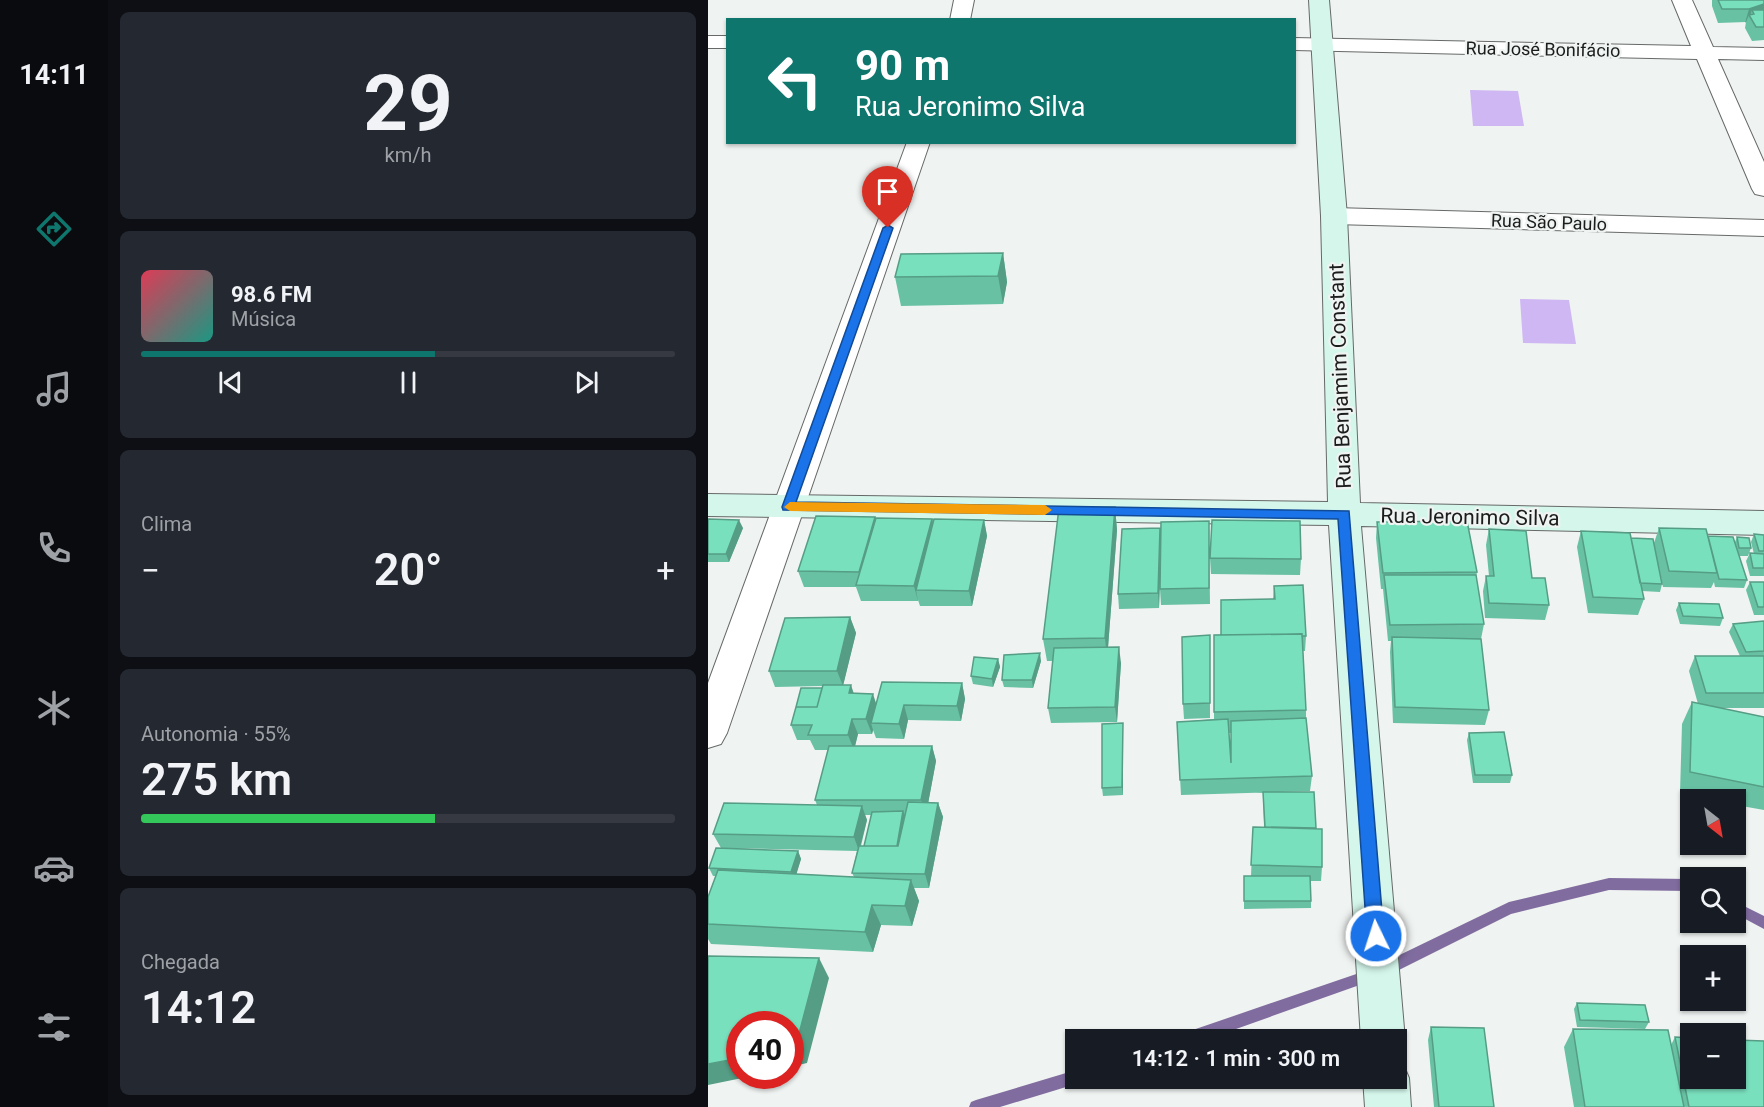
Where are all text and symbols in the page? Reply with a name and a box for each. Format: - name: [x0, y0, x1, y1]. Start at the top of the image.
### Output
- street label: Rua José Bonifácio: [1465, 37, 1621, 61]
- text: 90 m: [855, 41, 950, 90]
- icon: left: [756, 42, 834, 120]
- text: 29: [363, 58, 453, 149]
- text: 14:11: [19, 59, 89, 91]
- text: Rua Jeronimo Silva: [855, 91, 1085, 123]
- text: km/h: [385, 143, 431, 167]
- pin: [862, 166, 913, 228]
- icon: arrive: [871, 175, 904, 208]
- icon: directions: [33, 208, 75, 250]
- street label: Rua São Paulo: [1491, 209, 1607, 235]
- street label: Rua Benjamim Constant: [1324, 263, 1356, 489]
- text: 98.6 FM: [231, 282, 312, 307]
- text: Música: [231, 307, 296, 331]
- icon: previous: [214, 366, 247, 399]
- icon: pause: [392, 366, 425, 399]
- icon: next: [570, 366, 603, 399]
- icon: music: [33, 368, 75, 410]
- street label: Rua Jeronimo Silva: [1380, 503, 1560, 531]
- text: Clima: [141, 512, 192, 536]
- icon: phone: [33, 527, 75, 569]
- text: 20°: [374, 543, 442, 596]
- text: −: [141, 551, 160, 590]
- text: +: [656, 551, 675, 590]
- icon: climate: [33, 687, 75, 729]
- text: Autonomia · 55%: [141, 722, 291, 746]
- text: 275 km: [141, 753, 292, 806]
- north arrow: [1680, 789, 1746, 855]
- map controls: [1680, 789, 1746, 1089]
- icon: car: [33, 847, 75, 889]
- button: search: [1680, 867, 1746, 933]
- position arrow: [1344, 904, 1408, 968]
- button: +: [1680, 945, 1746, 1011]
- text: Chegada: [141, 950, 220, 974]
- text: 14:12: [141, 981, 256, 1034]
- icon: filters: [33, 1006, 75, 1048]
- speed limit sign: 40: [726, 1011, 804, 1089]
- button: −: [1680, 1023, 1746, 1089]
- text: 14:12 · 1 min · 300 m: [1132, 1046, 1340, 1071]

